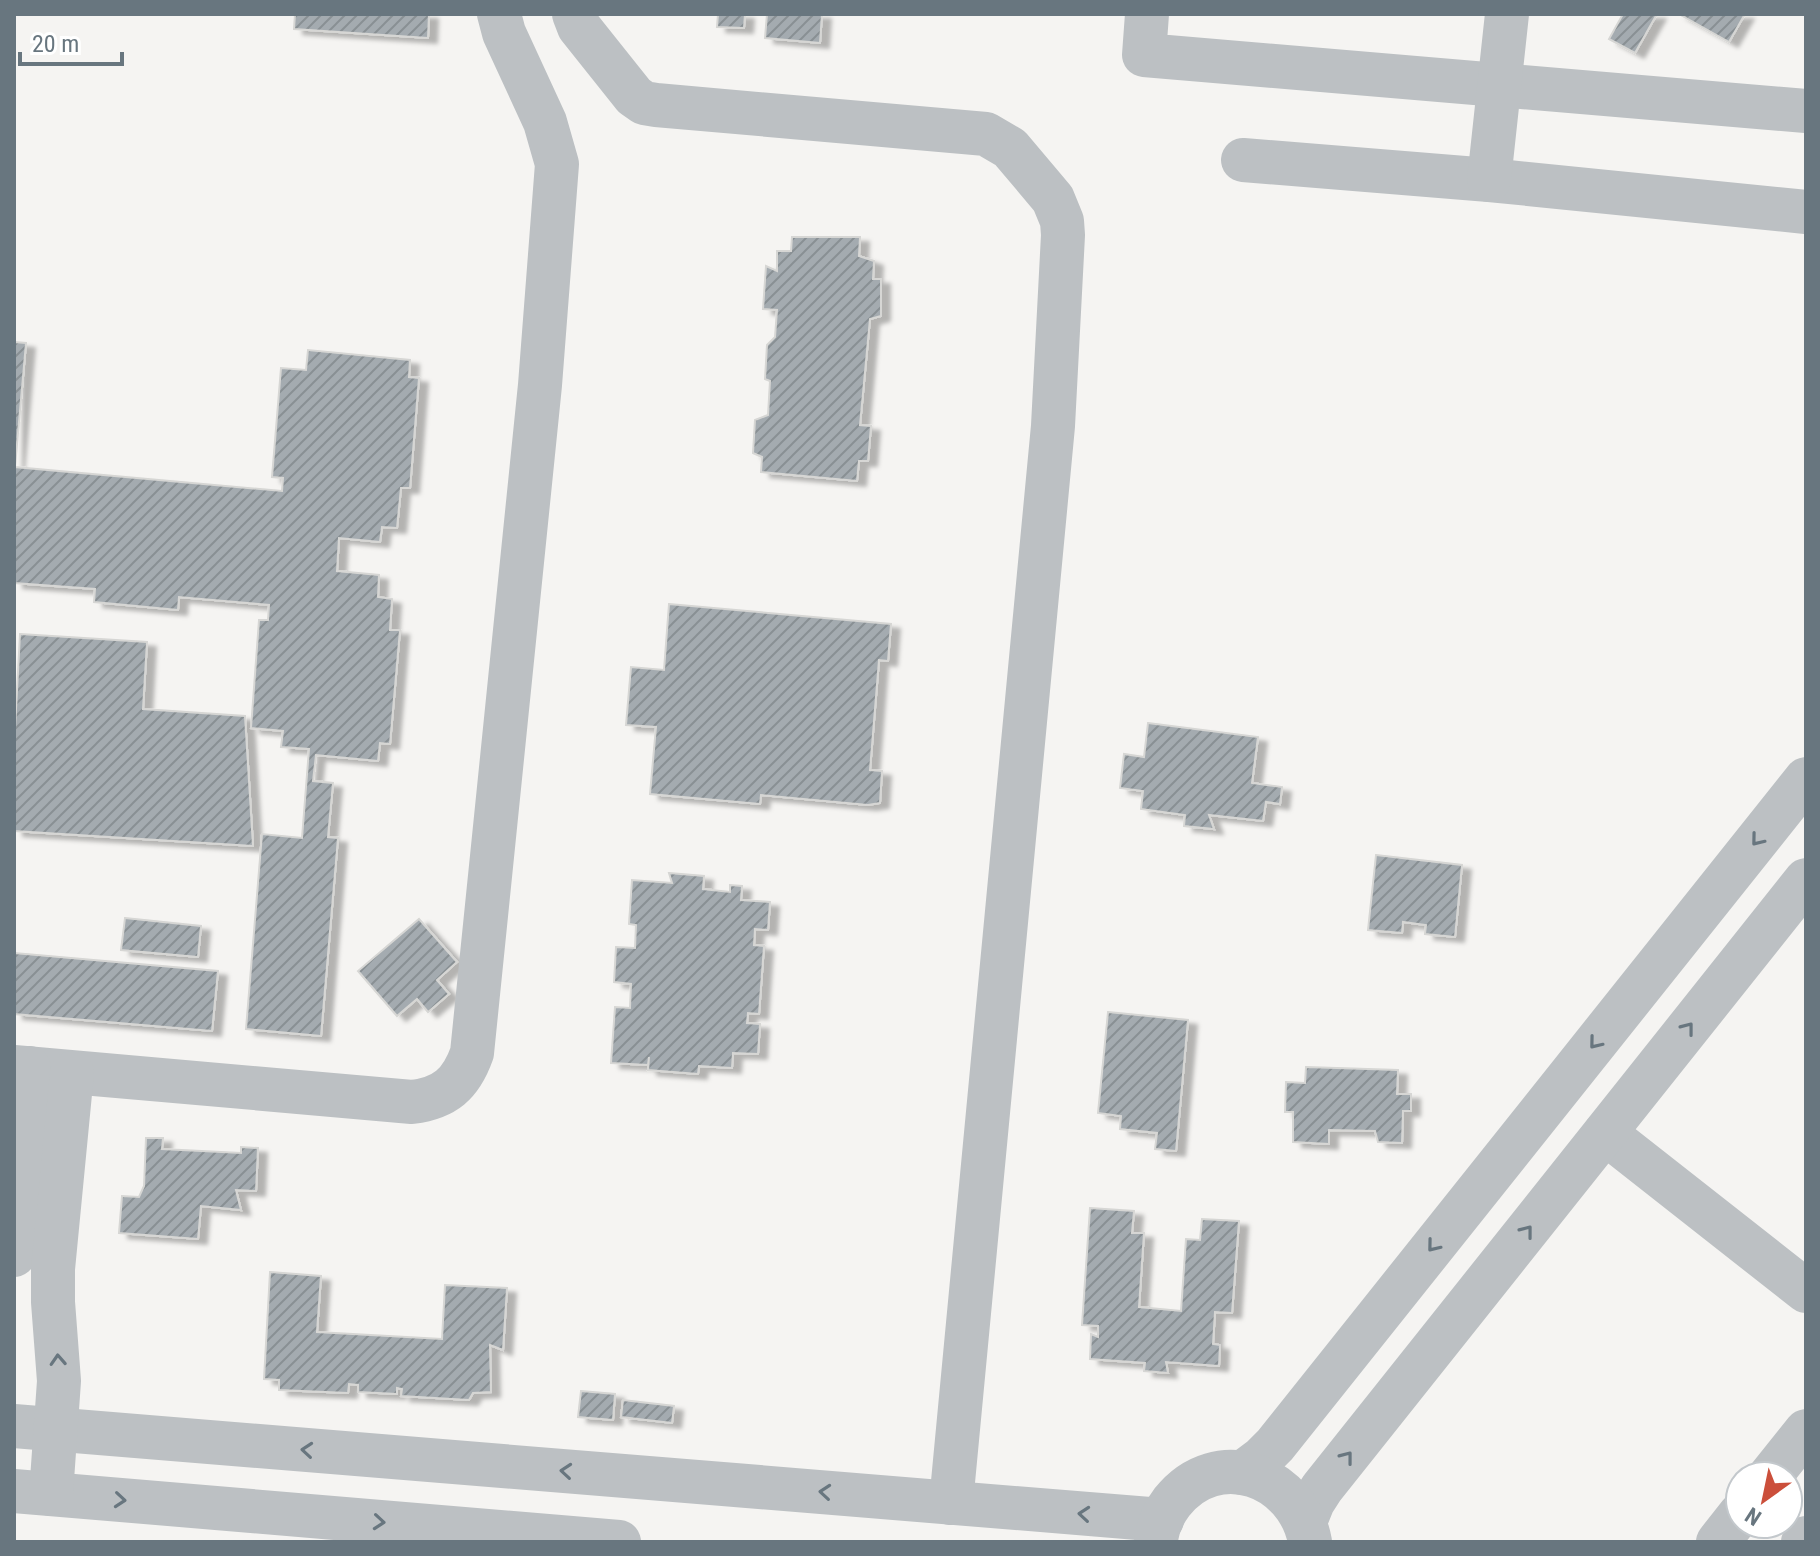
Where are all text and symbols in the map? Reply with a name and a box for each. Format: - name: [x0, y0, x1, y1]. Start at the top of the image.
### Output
- scale bar: [20, 16, 122, 66]
- text: 20 m: [32, 30, 79, 58]
- one-way arrow: [1753, 831, 1767, 846]
- one-way arrow: [1679, 1022, 1693, 1037]
- one-way arrow: [1590, 1034, 1605, 1048]
- one-way arrow: [1517, 1225, 1531, 1240]
- one-way arrow: [1428, 1237, 1443, 1251]
- one-way arrow: [50, 1353, 67, 1366]
- one-way arrow: [300, 1442, 313, 1459]
- one-way arrow: [1338, 1451, 1352, 1466]
- north arrow: [1724, 1460, 1804, 1540]
- one-way arrow: [559, 1463, 572, 1480]
- one-way arrow: [818, 1484, 831, 1501]
- one-way arrow: [114, 1491, 127, 1508]
- text: N: [1741, 1502, 1766, 1531]
- one-way arrow: [1077, 1505, 1090, 1522]
- one-way arrow: [373, 1513, 386, 1530]

